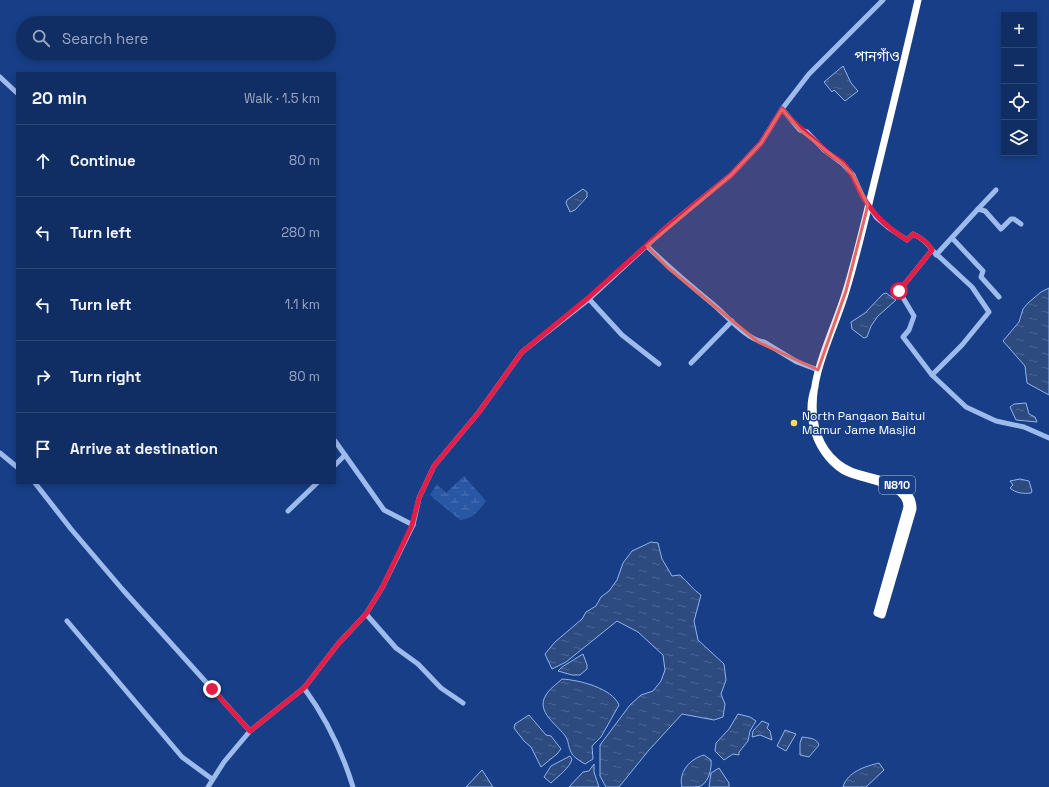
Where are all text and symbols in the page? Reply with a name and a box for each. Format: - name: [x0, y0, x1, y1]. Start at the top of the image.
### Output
- map controls: [1001, 12, 1037, 156]
- button: +: [1001, 12, 1037, 48]
- search box: [16, 16, 336, 60]
- icon: search: [30, 27, 52, 49]
- text: Search here: [62, 29, 148, 48]
- district label: পানগাঁও: [854, 47, 900, 65]
- button: −: [1001, 48, 1037, 84]
- button: locate: [1001, 84, 1037, 120]
- text: 20 min: [32, 87, 87, 109]
- text: Walk · 1.5 km: [244, 90, 320, 107]
- button: layers: [1001, 120, 1037, 156]
- icon: ahead: [32, 150, 54, 172]
- text: Continue: [70, 151, 136, 170]
- text: 80 m: [289, 152, 320, 169]
- icon: left: [32, 222, 54, 244]
- text: Turn left: [70, 223, 132, 242]
- text: 280 m: [281, 224, 320, 241]
- route start: [890, 282, 908, 300]
- icon: left: [32, 294, 54, 316]
- text: Turn left: [70, 295, 132, 314]
- text: 1.1 km: [285, 296, 320, 313]
- icon: right: [32, 366, 54, 388]
- text: Turn right: [70, 367, 141, 386]
- text: 80 m: [289, 368, 320, 385]
- place label: North Pangaon Baitul Mamur Jame Masjid: [802, 408, 925, 438]
- marker: North Pangaon Baitul Mamur Jame Masjid: [789, 418, 799, 428]
- icon: arrive: [32, 438, 54, 460]
- text: Arrive at destination: [70, 439, 218, 458]
- road number: N810: [879, 476, 915, 494]
- route end: [203, 680, 221, 698]

